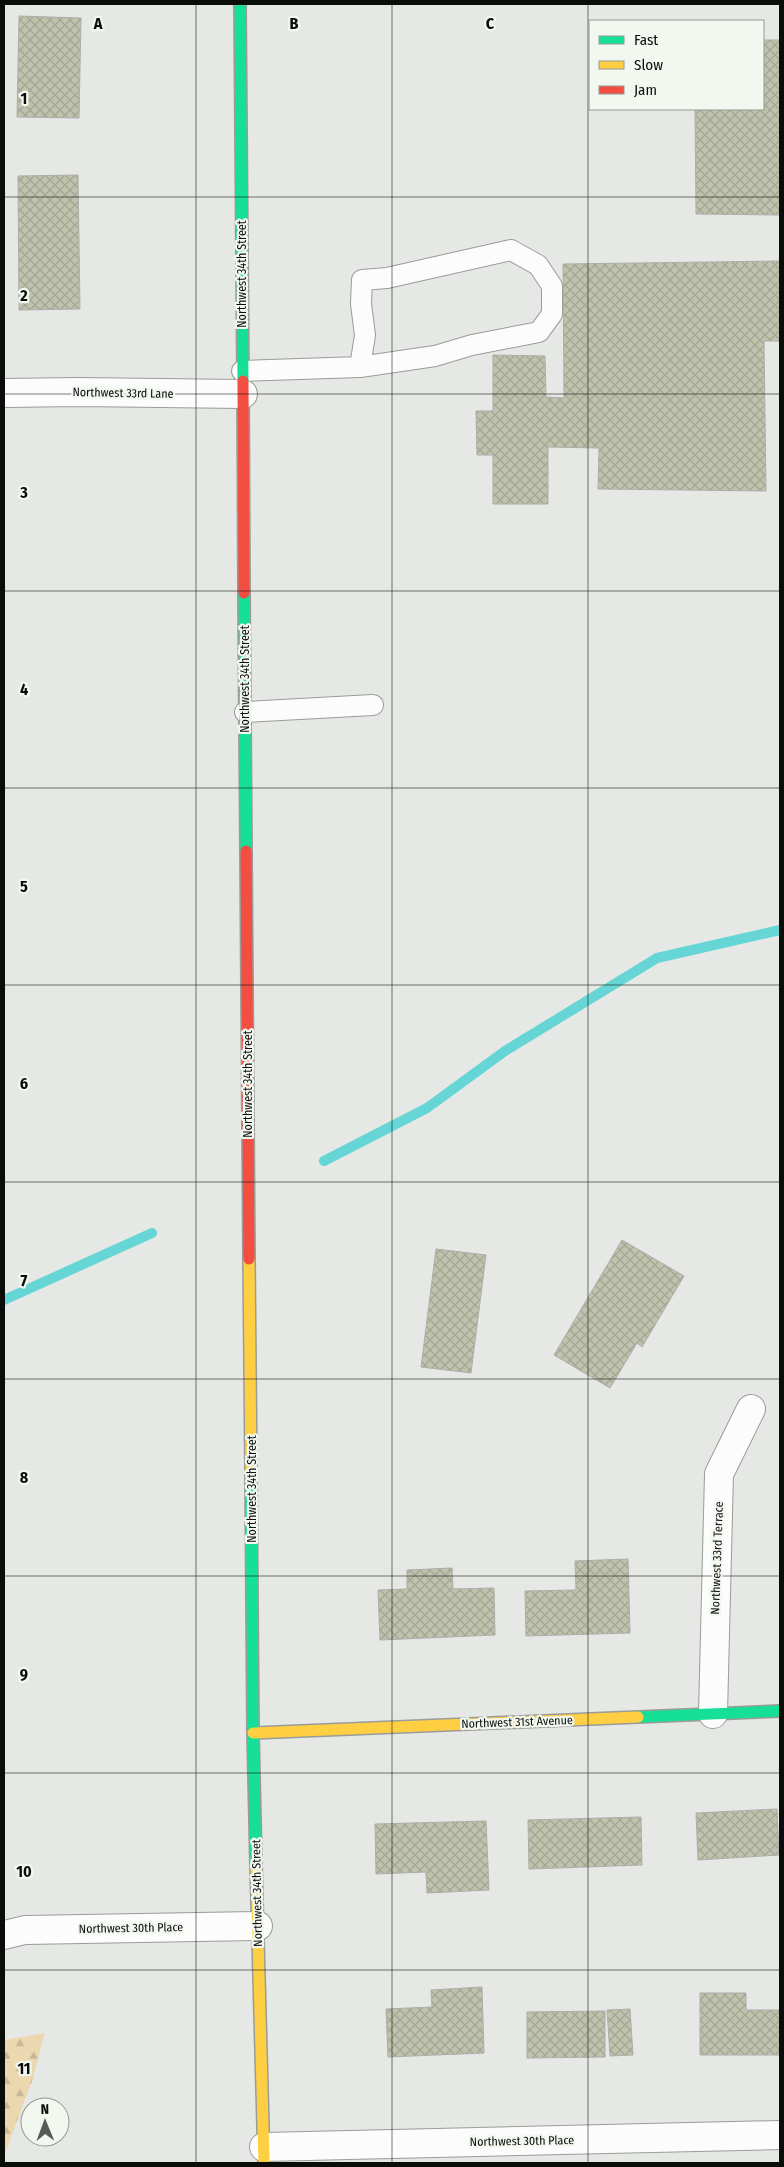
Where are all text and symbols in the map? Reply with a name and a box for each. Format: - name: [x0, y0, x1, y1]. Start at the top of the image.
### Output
- text: A: [93, 14, 103, 33]
- text: B: [290, 14, 299, 33]
- text: C: [486, 14, 495, 33]
- legend: [589, 20, 764, 110]
- text: Fast: [634, 31, 658, 49]
- text: Slow: [634, 56, 663, 74]
- text: Jam: [634, 81, 657, 99]
- text: 1: [21, 89, 27, 108]
- street label: Northwest 34th Street: [235, 220, 249, 328]
- text: 2: [19, 286, 28, 305]
- street label: Northwest 33rd Lane: [72, 385, 174, 401]
- text: 3: [19, 483, 28, 502]
- street label: Northwest 34th Street: [238, 625, 252, 733]
- text: 4: [20, 680, 28, 699]
- text: 5: [20, 877, 28, 896]
- street label: Northwest 34th Street: [241, 1030, 255, 1138]
- text: 6: [20, 1074, 28, 1093]
- text: 7: [21, 1271, 28, 1290]
- street label: Northwest 34th Street: [245, 1435, 259, 1543]
- text: 8: [20, 1468, 29, 1487]
- street label: Northwest 33rd Terrace: [708, 1501, 726, 1615]
- text: 9: [20, 1665, 28, 1684]
- street label: Northwest 31st Avenue: [461, 1713, 573, 1731]
- street label: Northwest 34th Street: [249, 1839, 265, 1947]
- text: 10: [16, 1862, 32, 1881]
- street label: Northwest 30th Place: [79, 1920, 183, 1936]
- text: 11: [17, 2059, 31, 2078]
- north arrow: [20, 2097, 70, 2147]
- text: N: [40, 2101, 49, 2118]
- street label: Northwest 30th Place: [470, 2133, 574, 2149]

